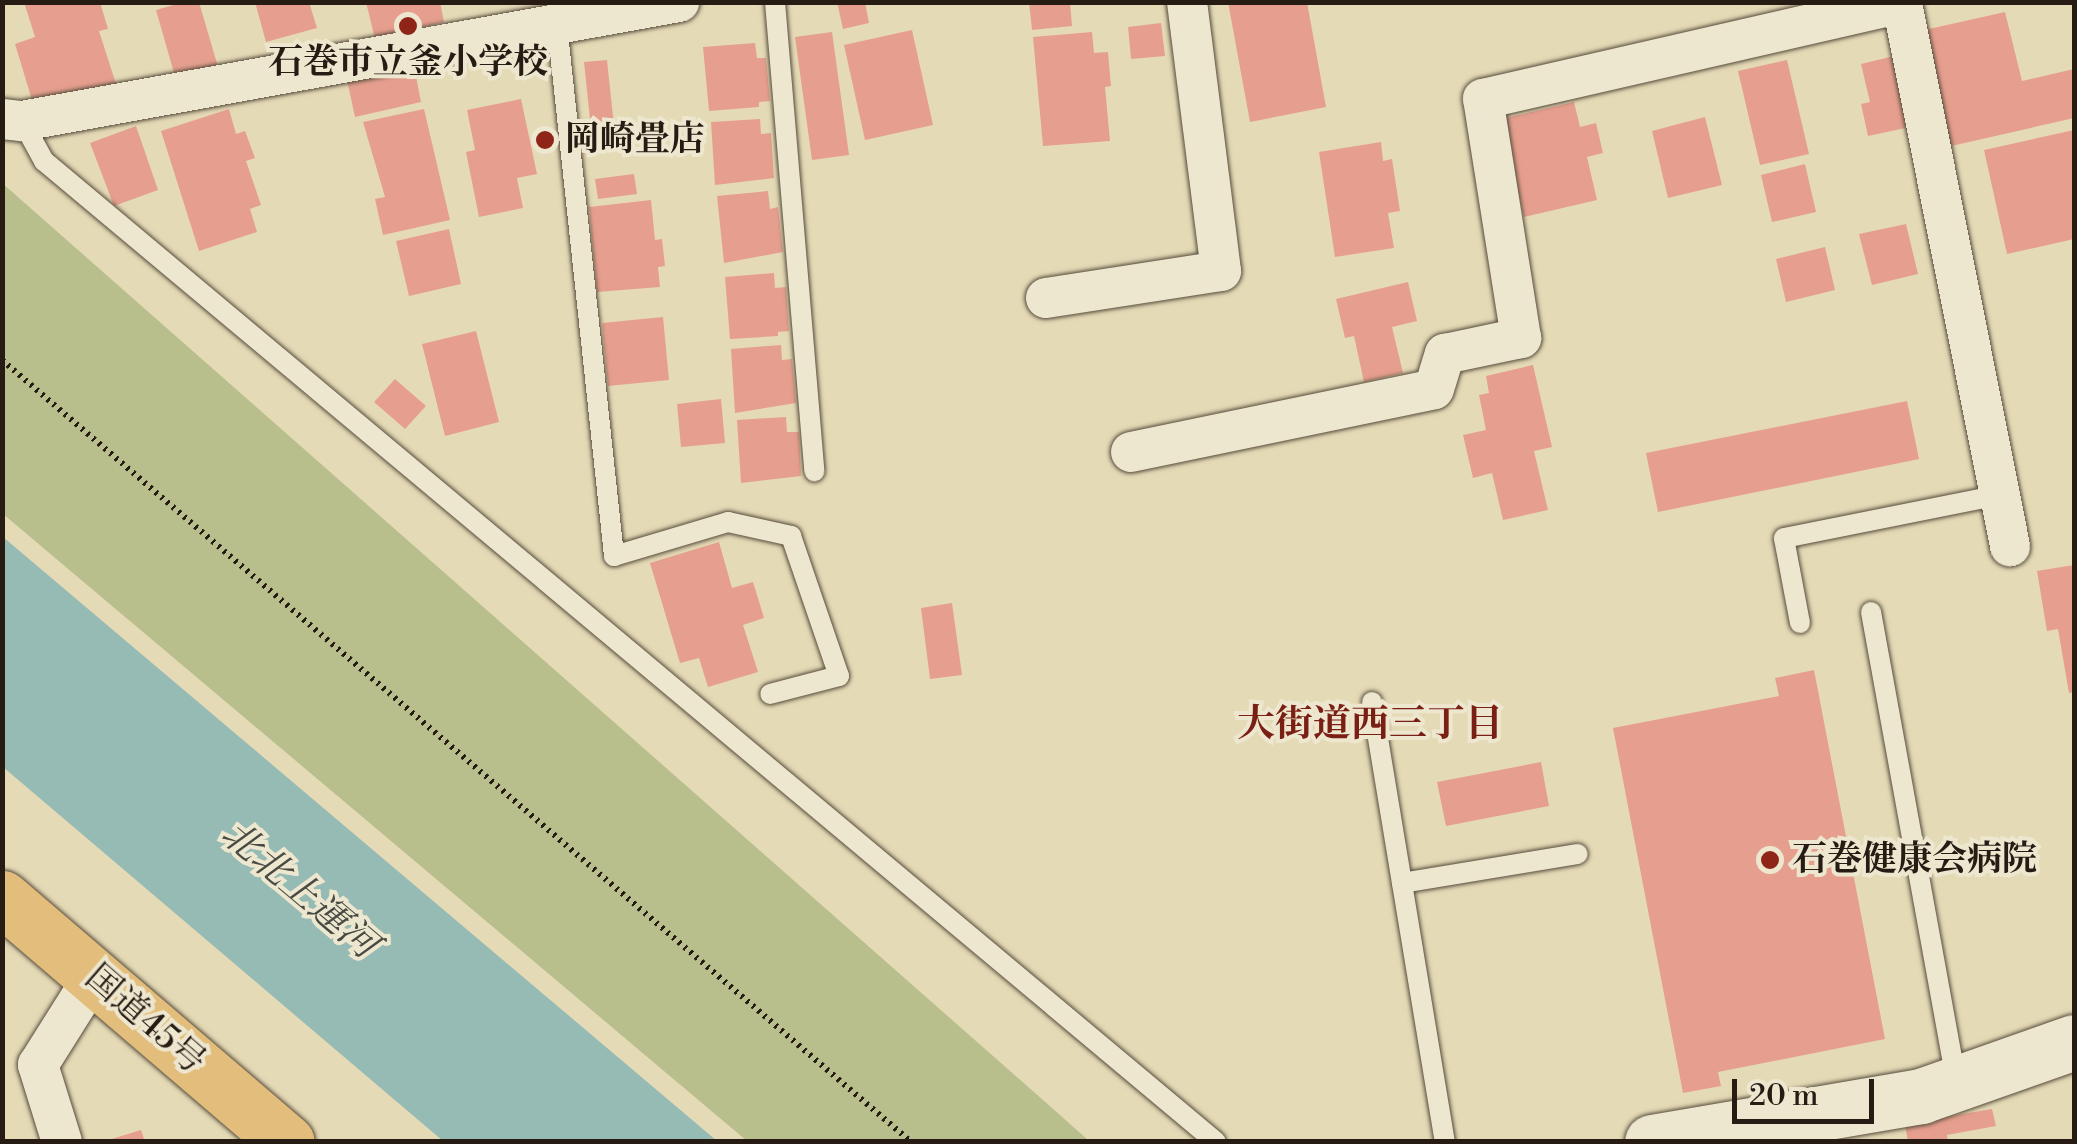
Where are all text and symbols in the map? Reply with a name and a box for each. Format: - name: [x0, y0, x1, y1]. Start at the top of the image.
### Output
- marker: 石巻市立釜小学校: [397, 15, 419, 37]
- place label: 石巻市立釜小学校: [268, 42, 548, 84]
- place label: 岡崎畳店: [565, 119, 705, 161]
- marker: 岡崎畳店: [534, 129, 556, 151]
- district label: 大街道西三丁目: [1237, 702, 1503, 748]
- water label: 北北上運河: [212, 811, 386, 969]
- place label: 石巻健康会病院: [1792, 839, 2037, 881]
- marker: 石巻健康会病院: [1757, 847, 1783, 873]
- street label: 国道45号: [76, 957, 214, 1083]
- scale bar: [1737, 1059, 1880, 1121]
- text: 20 m: [1749, 1077, 1818, 1115]

